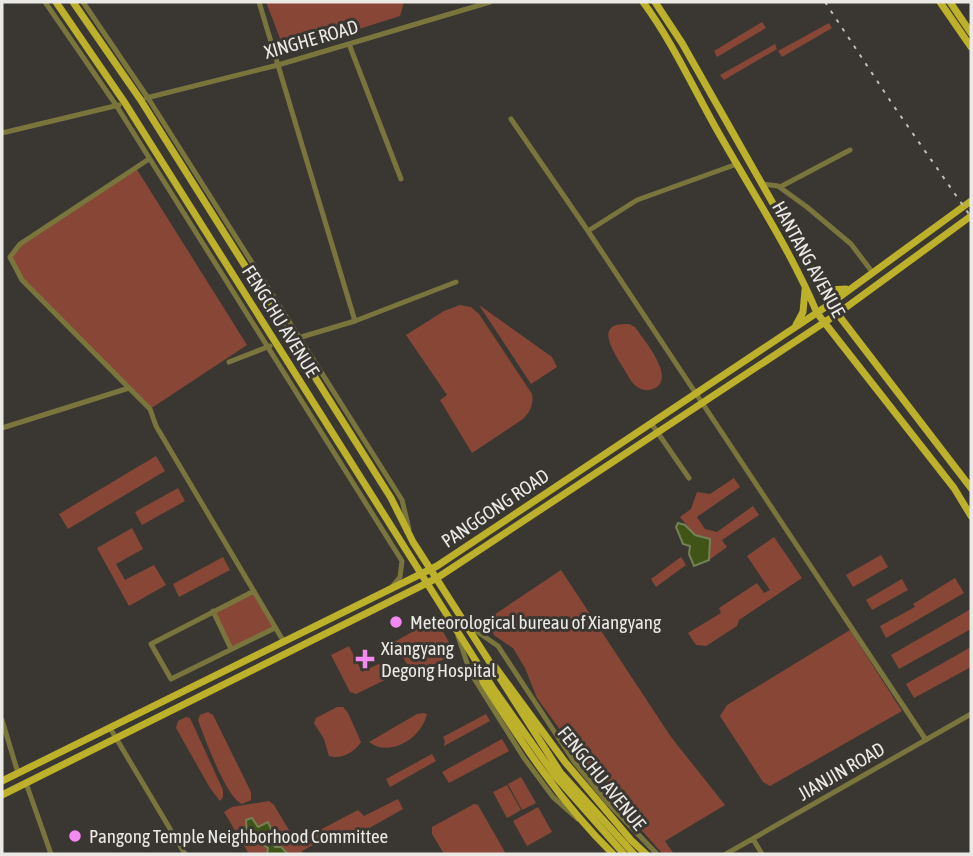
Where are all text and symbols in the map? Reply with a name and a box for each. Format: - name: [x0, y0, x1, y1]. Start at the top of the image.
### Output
- street label: XINGHE ROAD: [261, 15, 361, 63]
- street label: HANTANG AVENUE: [768, 197, 850, 321]
- street label: FENGCHU AVENUE: [238, 261, 324, 381]
- street label: PANGGONG ROAD: [437, 464, 553, 552]
- place label: Meteorological bureau of Xiangyang: [410, 611, 662, 633]
- marker: Meteorological bureau of Xiangyang: [388, 614, 404, 630]
- place label: Xiangyang Degong Hospital: [381, 637, 496, 681]
- marker: Xiangyang Degong Hospital: [355, 649, 375, 669]
- street label: FENGCHU AVENUE: [553, 722, 651, 834]
- street label: JIANJIN ROAD: [794, 737, 888, 805]
- place label: Pangong Temple Neighborhood Committee: [89, 825, 388, 847]
- marker: Pangong Temple Neighborhood Committee: [67, 828, 83, 844]

